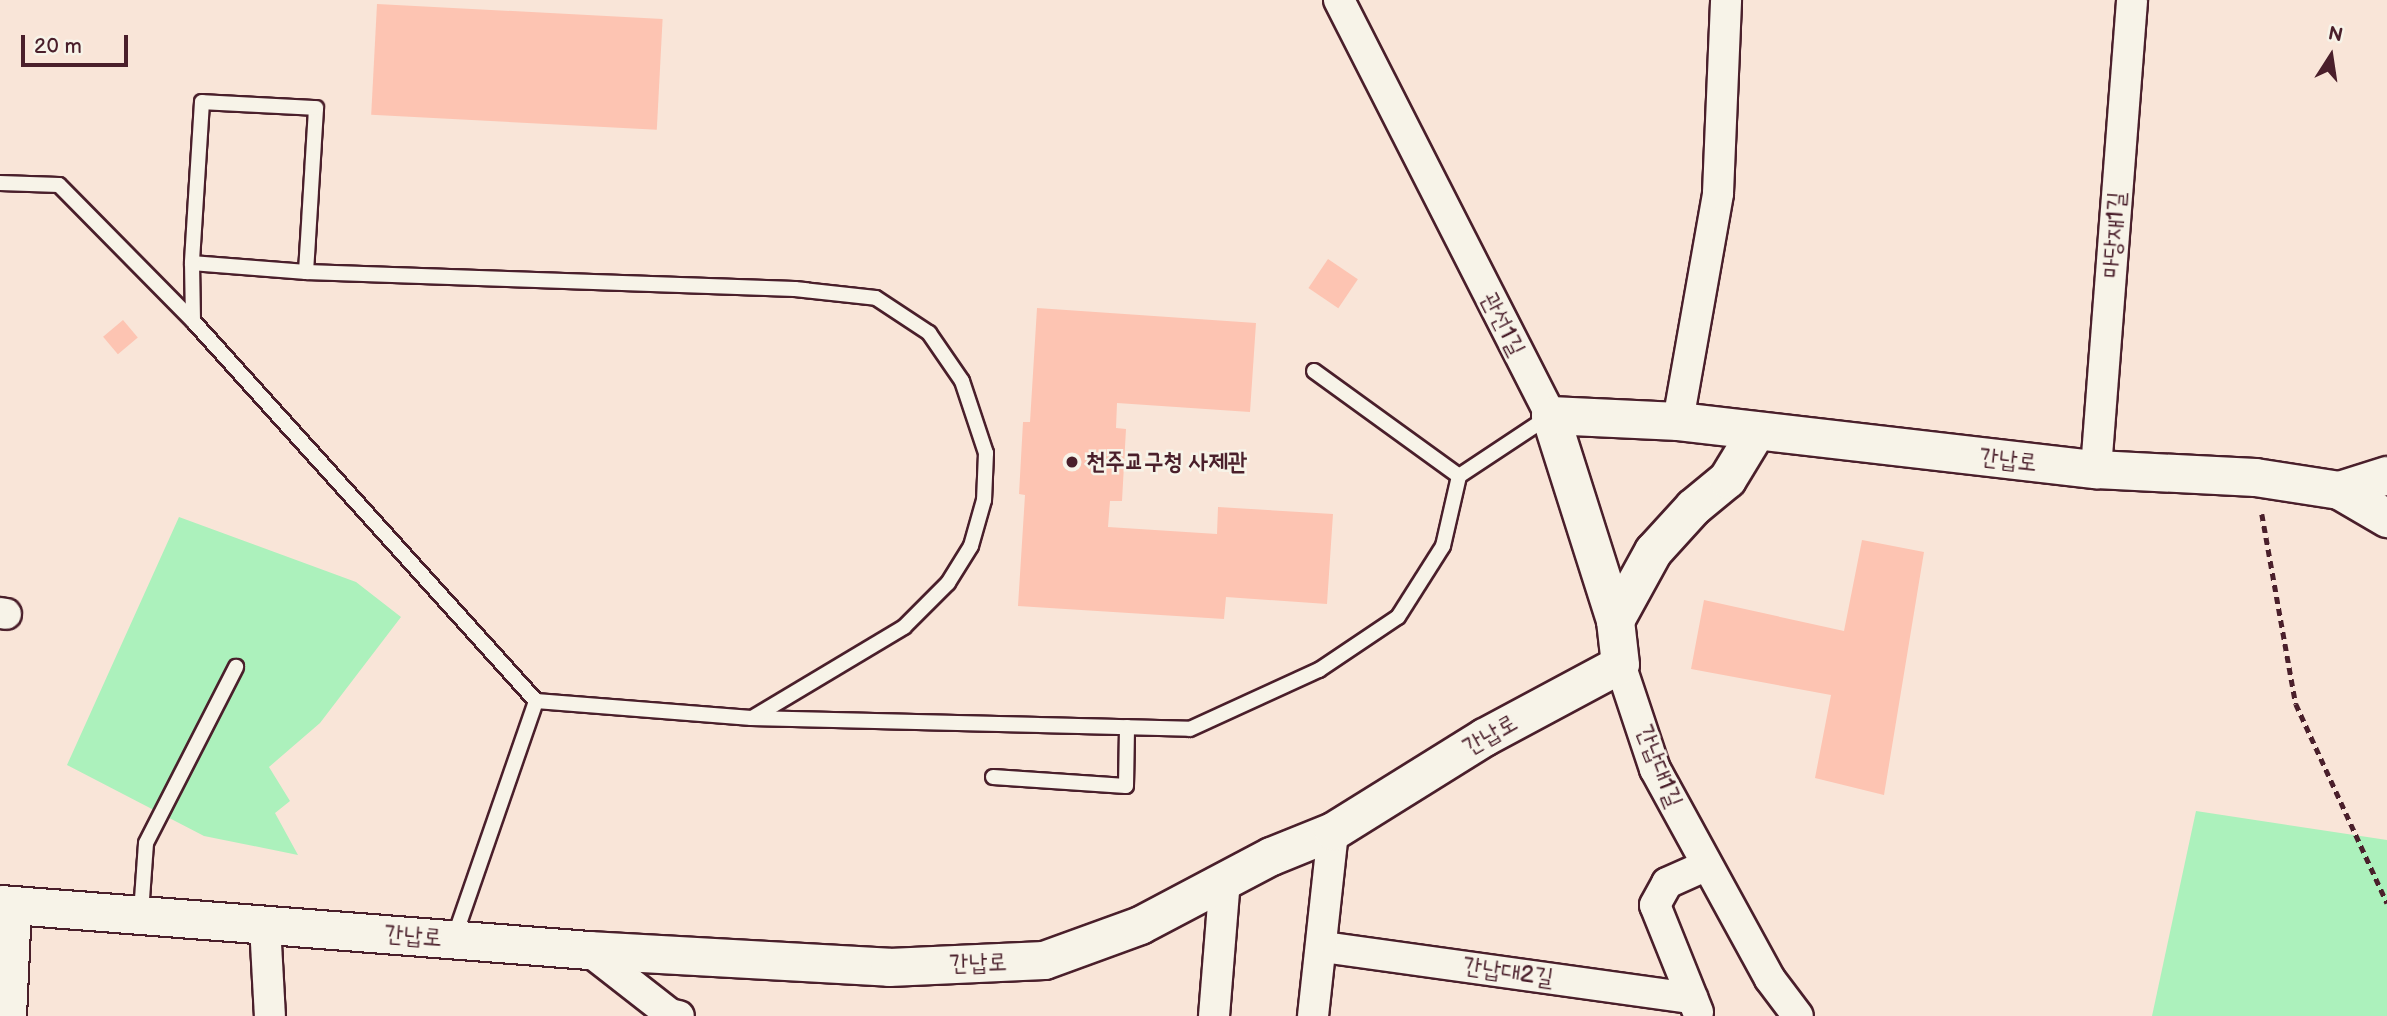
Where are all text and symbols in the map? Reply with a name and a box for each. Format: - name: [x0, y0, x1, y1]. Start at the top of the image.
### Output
- scale bar: [24, 21, 131, 65]
- north arrow: [2296, 21, 2366, 91]
- text: N: [2326, 22, 2345, 48]
- text: 20 m: [34, 34, 82, 59]
- street label: 마당재1길: [2097, 191, 2131, 279]
- street label: 관선1길: [1475, 288, 1531, 360]
- street label: 간납로: [1978, 443, 2038, 477]
- place label: 천주교구청 사제관: [1086, 448, 1247, 476]
- marker: 천주교구청 사제관: [1064, 454, 1080, 470]
- street label: 간납로: [1458, 708, 1522, 762]
- street label: 간납대1길: [1629, 720, 1689, 812]
- street label: 간납로: [383, 920, 443, 952]
- street label: 간납로: [949, 948, 1007, 978]
- street label: 간납대2길: [1461, 951, 1555, 993]

